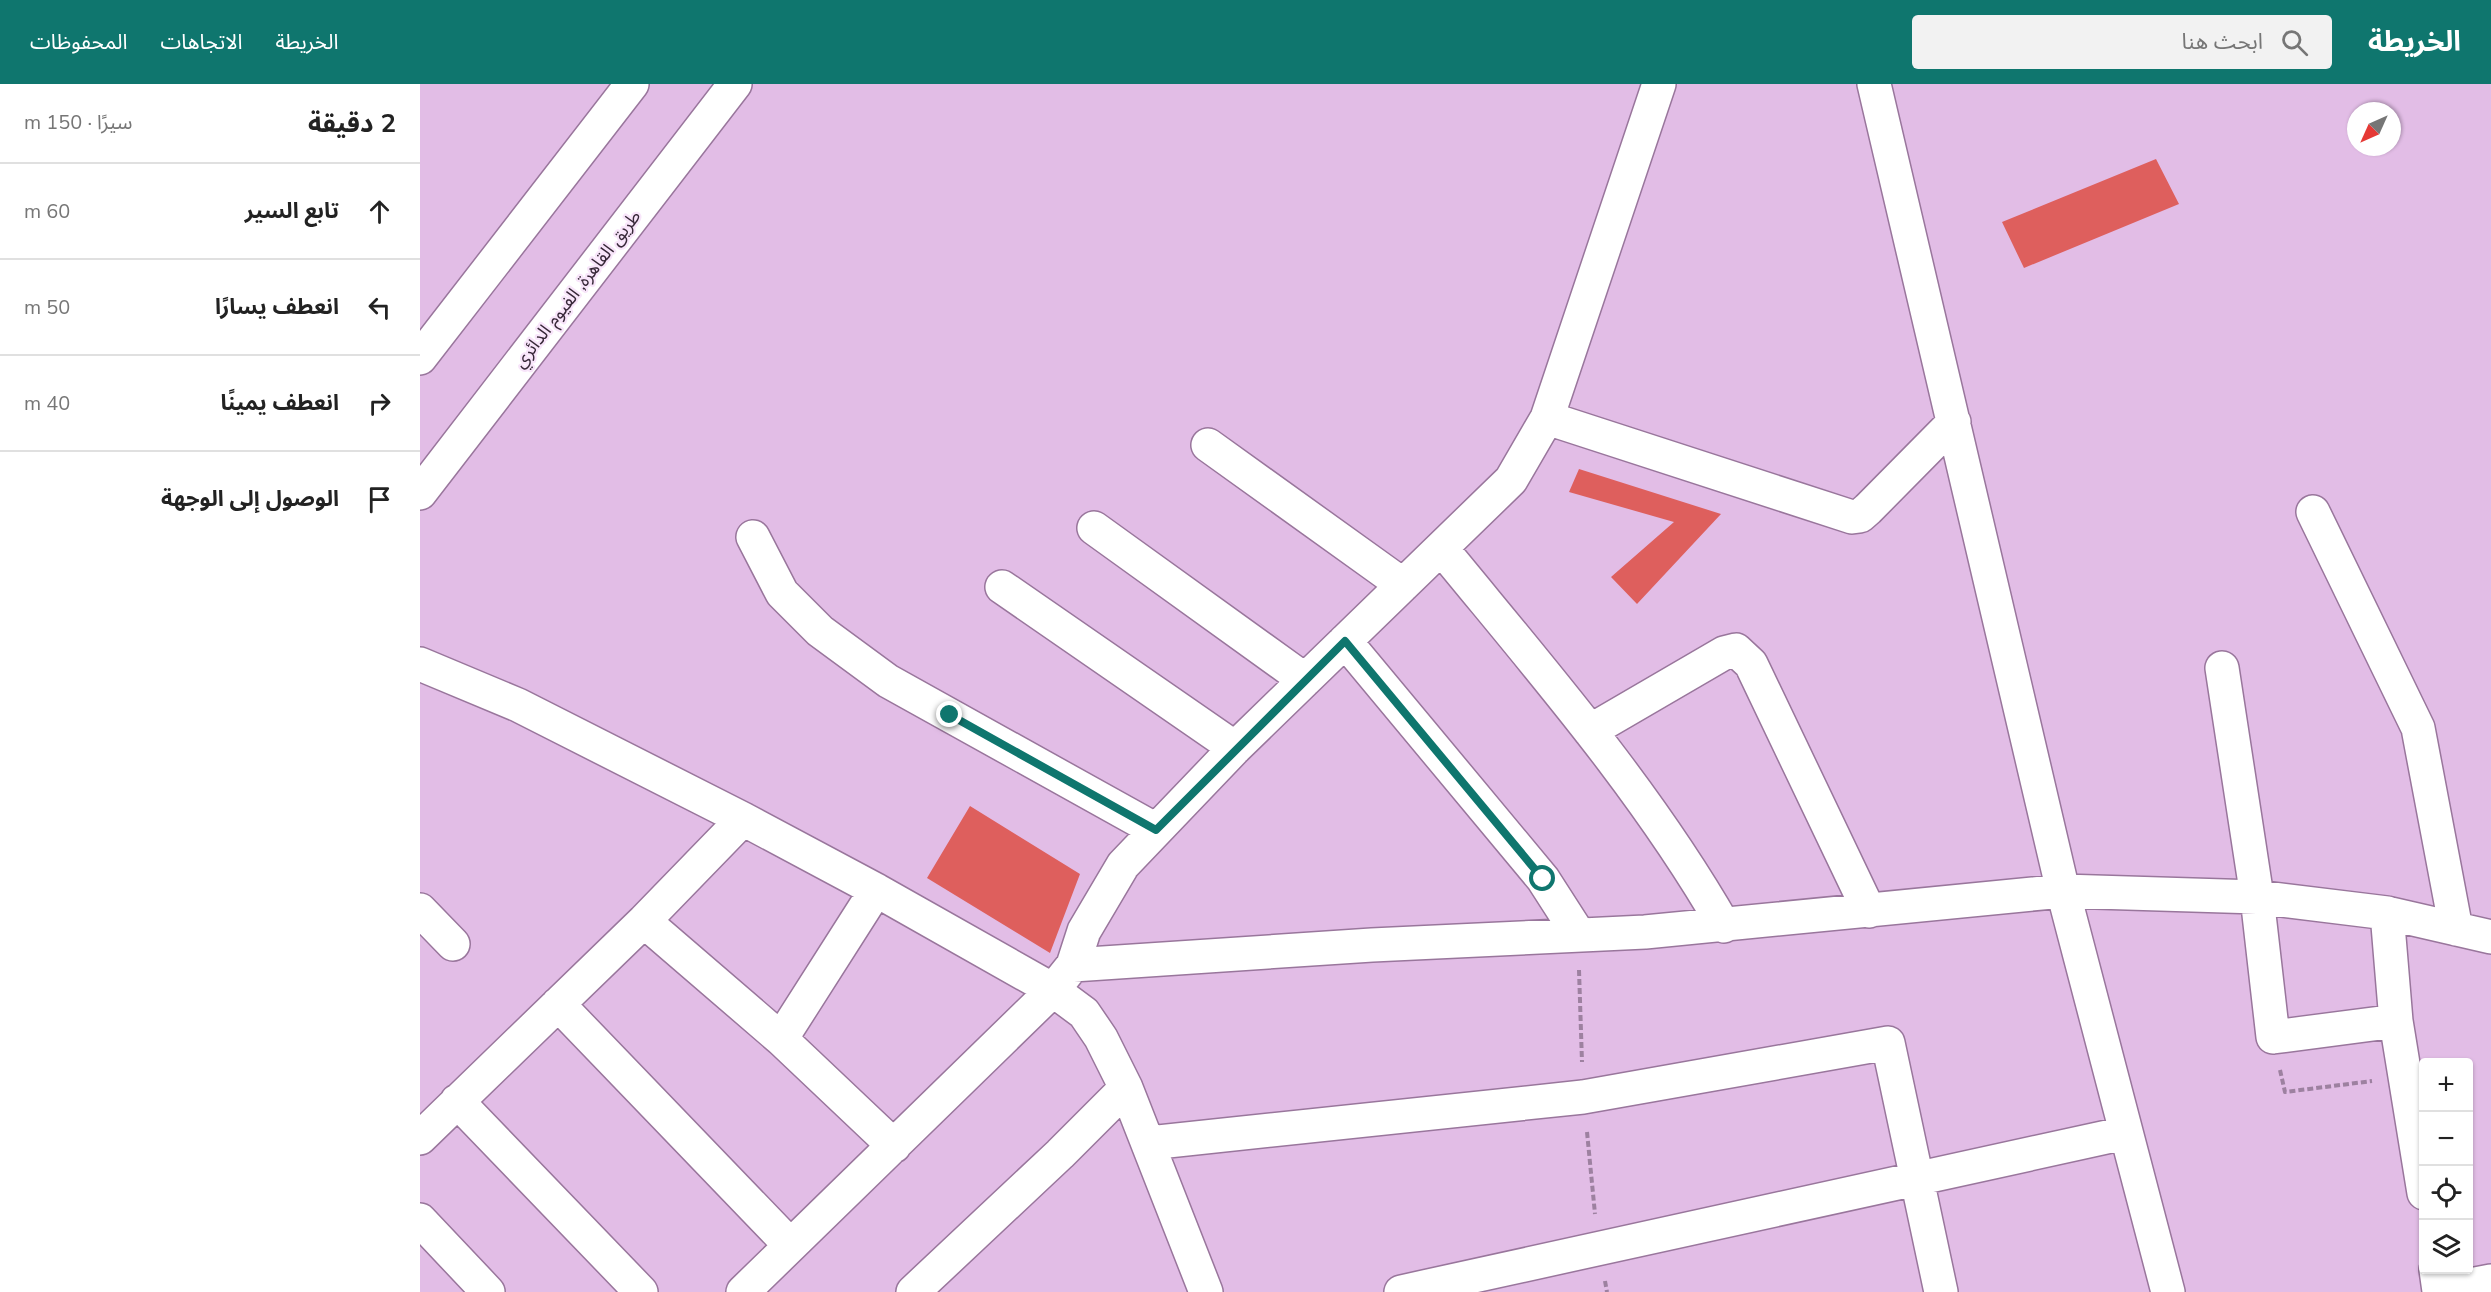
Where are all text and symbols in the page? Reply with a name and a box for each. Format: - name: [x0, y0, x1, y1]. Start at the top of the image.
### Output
- search box: [1912, 15, 2332, 69]
- text: الخريطة: [2368, 23, 2461, 61]
- icon: search: [2278, 26, 2311, 59]
- text: ابحث هنا: [2182, 27, 2263, 57]
- text: المحفوظات: [30, 28, 127, 56]
- text: الاتجاهات: [160, 28, 242, 56]
- text: الخريطة: [275, 28, 338, 56]
- north arrow: [2347, 102, 2401, 156]
- text: 2 دقيقة: [308, 106, 396, 141]
- text: سيرًا · 150 m: [24, 109, 132, 136]
- icon: ahead: [363, 195, 396, 228]
- text: تابع السير: [245, 196, 339, 226]
- text: 60 m: [24, 198, 70, 225]
- street label: طريق القاهرة, الفيوم الدائري: [508, 205, 648, 374]
- icon: left: [363, 291, 396, 324]
- text: انعطف يسارًا: [215, 292, 339, 322]
- text: 50 m: [24, 294, 70, 321]
- icon: right: [363, 387, 396, 420]
- text: انعطف يمينًا: [221, 388, 339, 418]
- text: 40 m: [24, 390, 70, 417]
- icon: arrive: [363, 483, 396, 516]
- text: الوصول إلى الوجهة: [161, 484, 339, 514]
- route end: [936, 701, 962, 727]
- route start: [1529, 865, 1555, 891]
- map controls: [2419, 1058, 2473, 1274]
- button: +: [2419, 1058, 2473, 1112]
- button: −: [2419, 1112, 2473, 1166]
- button: locate: [2419, 1166, 2473, 1220]
- button: layers: [2419, 1220, 2473, 1274]

